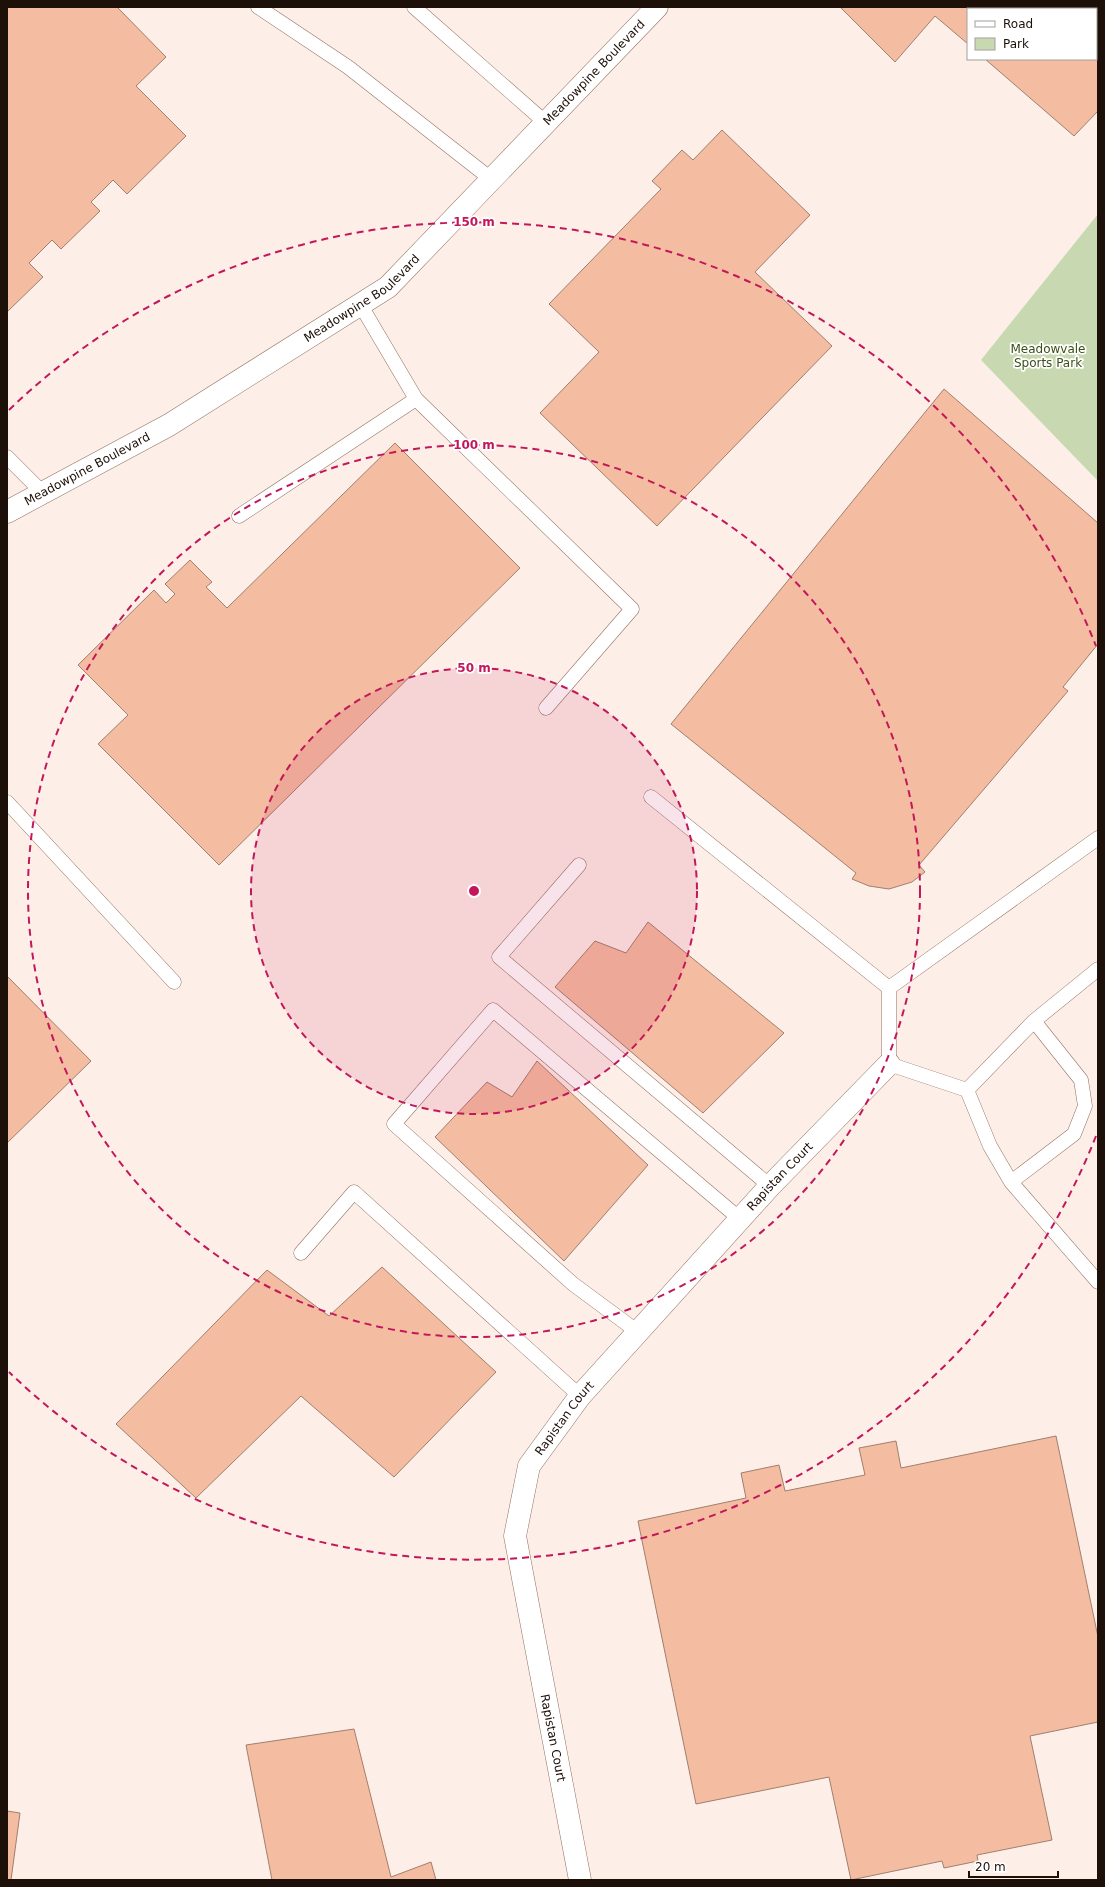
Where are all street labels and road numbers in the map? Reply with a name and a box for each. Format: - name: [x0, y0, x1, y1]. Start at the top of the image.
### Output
- street label: Meadowpine Boulevard: [540, 17, 648, 128]
- street label: Meadowpine Boulevard: [301, 252, 422, 345]
- street label: Meadowpine Boulevard: [22, 430, 152, 508]
- street label: Rapistan Court: [744, 1139, 816, 1214]
- street label: Rapistan Court: [532, 1378, 597, 1458]
- street label: Rapistan Court: [538, 1693, 568, 1783]

